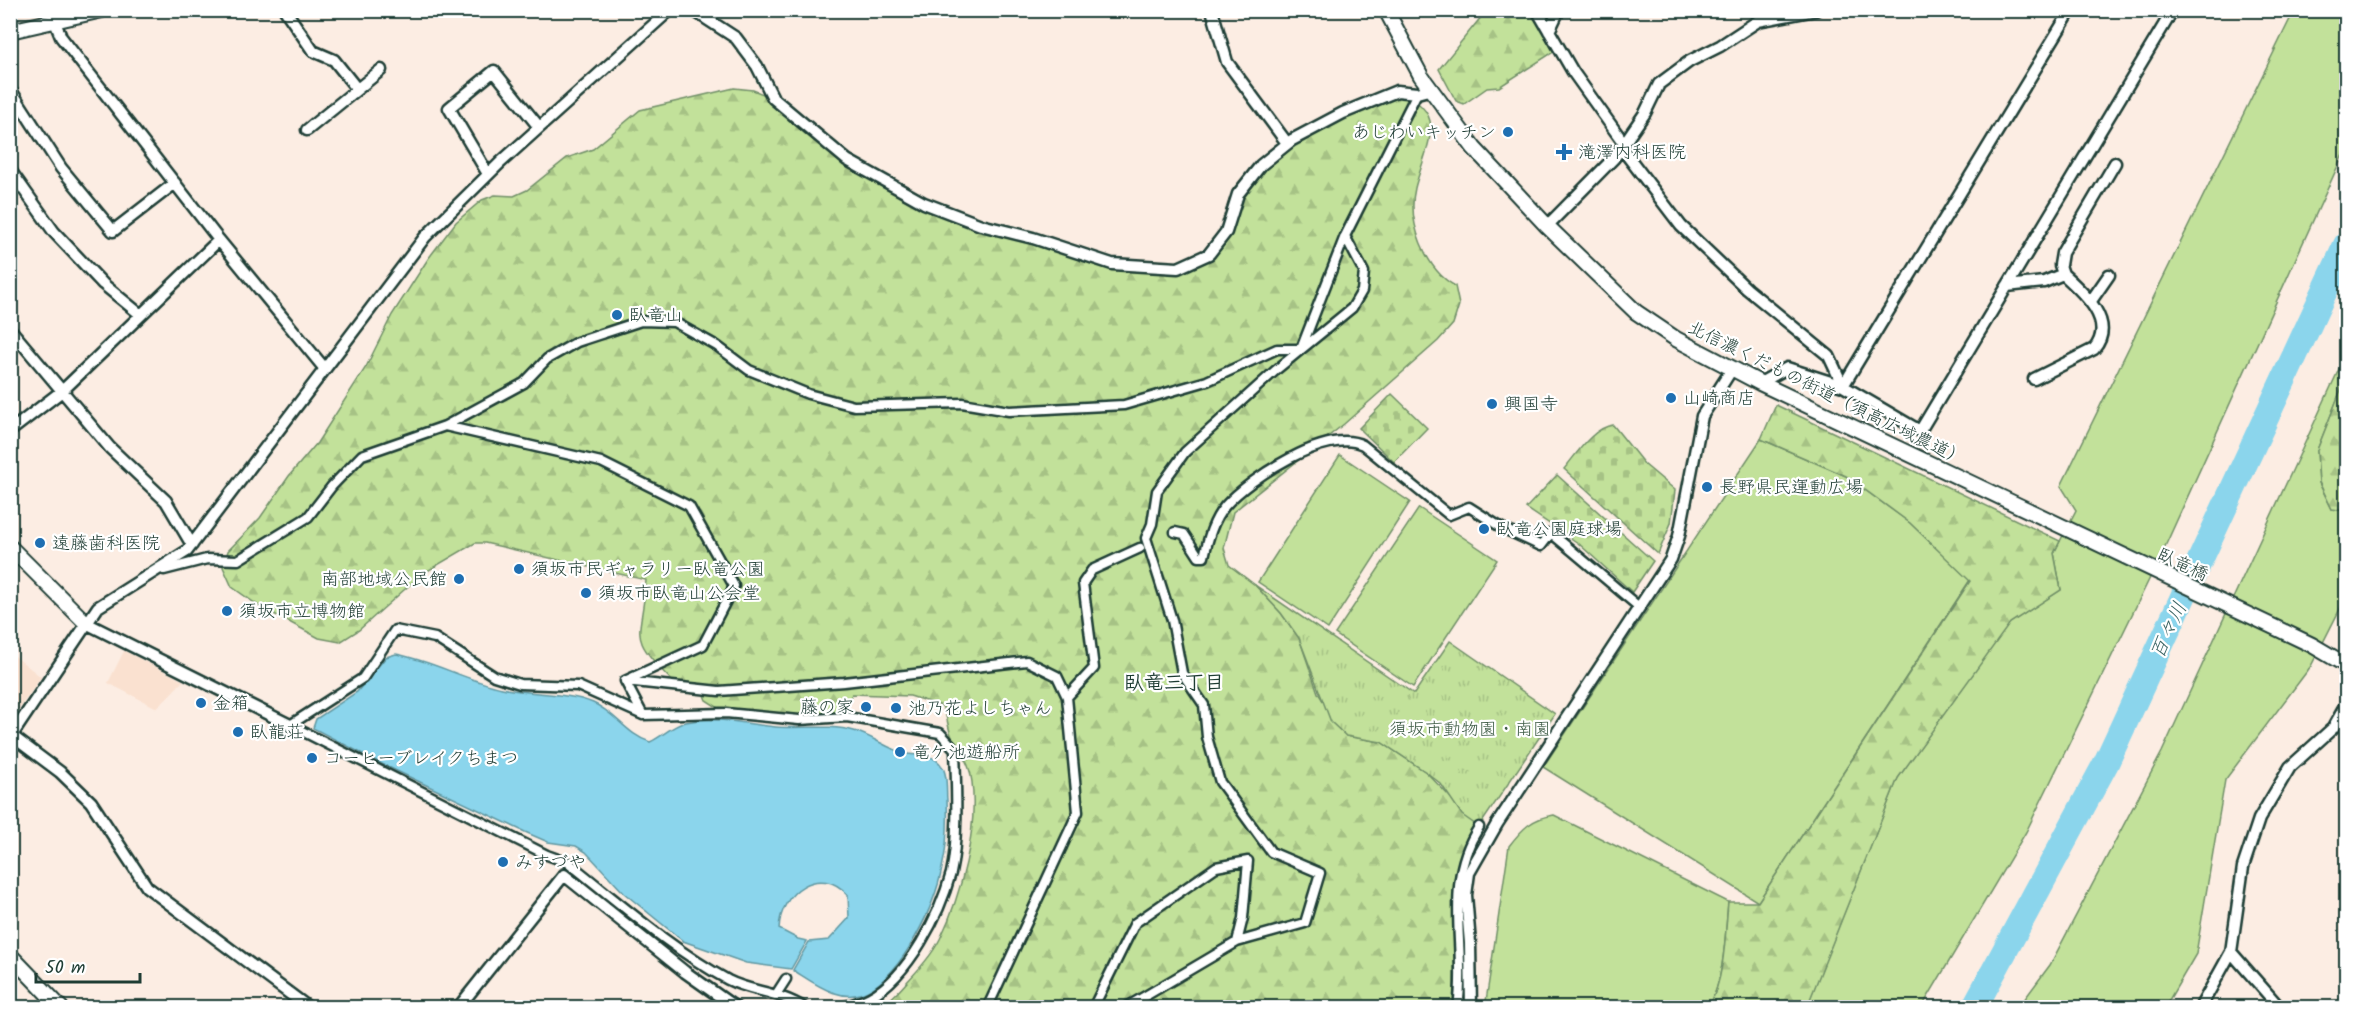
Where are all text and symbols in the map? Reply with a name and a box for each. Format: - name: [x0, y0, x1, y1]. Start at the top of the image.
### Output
- place label: あじわいキッチン: [1352, 119, 1496, 148]
- marker: あじわいキッチン: [1501, 125, 1515, 139]
- place label: 滝澤内科医院: [1578, 139, 1686, 168]
- marker: 滝澤内科医院: [1555, 143, 1573, 161]
- place label: 臥竜山: [629, 302, 683, 331]
- marker: 臥竜山: [610, 308, 624, 322]
- street label: 北信濃くだもの街道（須高広域農道）: [1682, 314, 1970, 474]
- place label: 山崎商店: [1683, 385, 1755, 414]
- place label: 興国寺: [1504, 391, 1558, 420]
- marker: 山崎商店: [1664, 391, 1678, 405]
- marker: 興国寺: [1485, 397, 1499, 411]
- place label: 長野県民運動広場: [1719, 474, 1863, 503]
- marker: 長野県民運動広場: [1700, 480, 1714, 494]
- place label: 臥竜公園庭球場: [1496, 516, 1622, 545]
- marker: 臥竜公園庭球場: [1477, 522, 1491, 536]
- place label: 遠藤歯科医院: [52, 530, 160, 559]
- marker: 遠藤歯科医院: [33, 536, 47, 550]
- street label: 臥竜橋: [2152, 541, 2213, 590]
- place label: 須坂市民ギャラリー臥竜公園: [531, 556, 765, 585]
- marker: 須坂市民ギャラリー臥竜公園: [512, 562, 526, 576]
- place label: 南部地域公民館: [321, 566, 447, 595]
- marker: 南部地域公民館: [452, 572, 466, 586]
- place label: 須坂市臥竜山公会堂: [598, 580, 760, 609]
- marker: 須坂市臥竜山公会堂: [579, 586, 593, 600]
- water label: 百々川: [2143, 597, 2197, 665]
- place label: 須坂市立博物館: [239, 598, 365, 627]
- marker: 須坂市立博物館: [220, 604, 234, 618]
- district label: 臥竜三丁目: [1124, 668, 1224, 700]
- place label: 金箱: [213, 690, 249, 719]
- place label: 藤の家: [800, 694, 854, 723]
- place label: 池乃花よしちゃん: [908, 695, 1052, 724]
- marker: 金箱: [194, 696, 208, 710]
- marker: 藤の家: [859, 700, 873, 714]
- marker: 池乃花よしちゃん: [889, 701, 903, 715]
- park label: 須坂市動物園・南園: [1389, 716, 1551, 745]
- place label: 臥龍荘: [250, 719, 304, 748]
- marker: 臥龍荘: [231, 725, 245, 739]
- place label: 竜ケ池遊船所: [912, 739, 1020, 768]
- place label: コーヒーブレイクちまつ: [324, 745, 519, 774]
- marker: 竜ケ池遊船所: [893, 745, 907, 759]
- marker: コーヒーブレイクちまつ: [305, 751, 319, 765]
- place label: みすづや: [515, 849, 586, 878]
- marker: みすづや: [496, 855, 510, 869]
- scale bar: [36, 946, 140, 984]
- text: 50 m: [45, 954, 85, 983]

